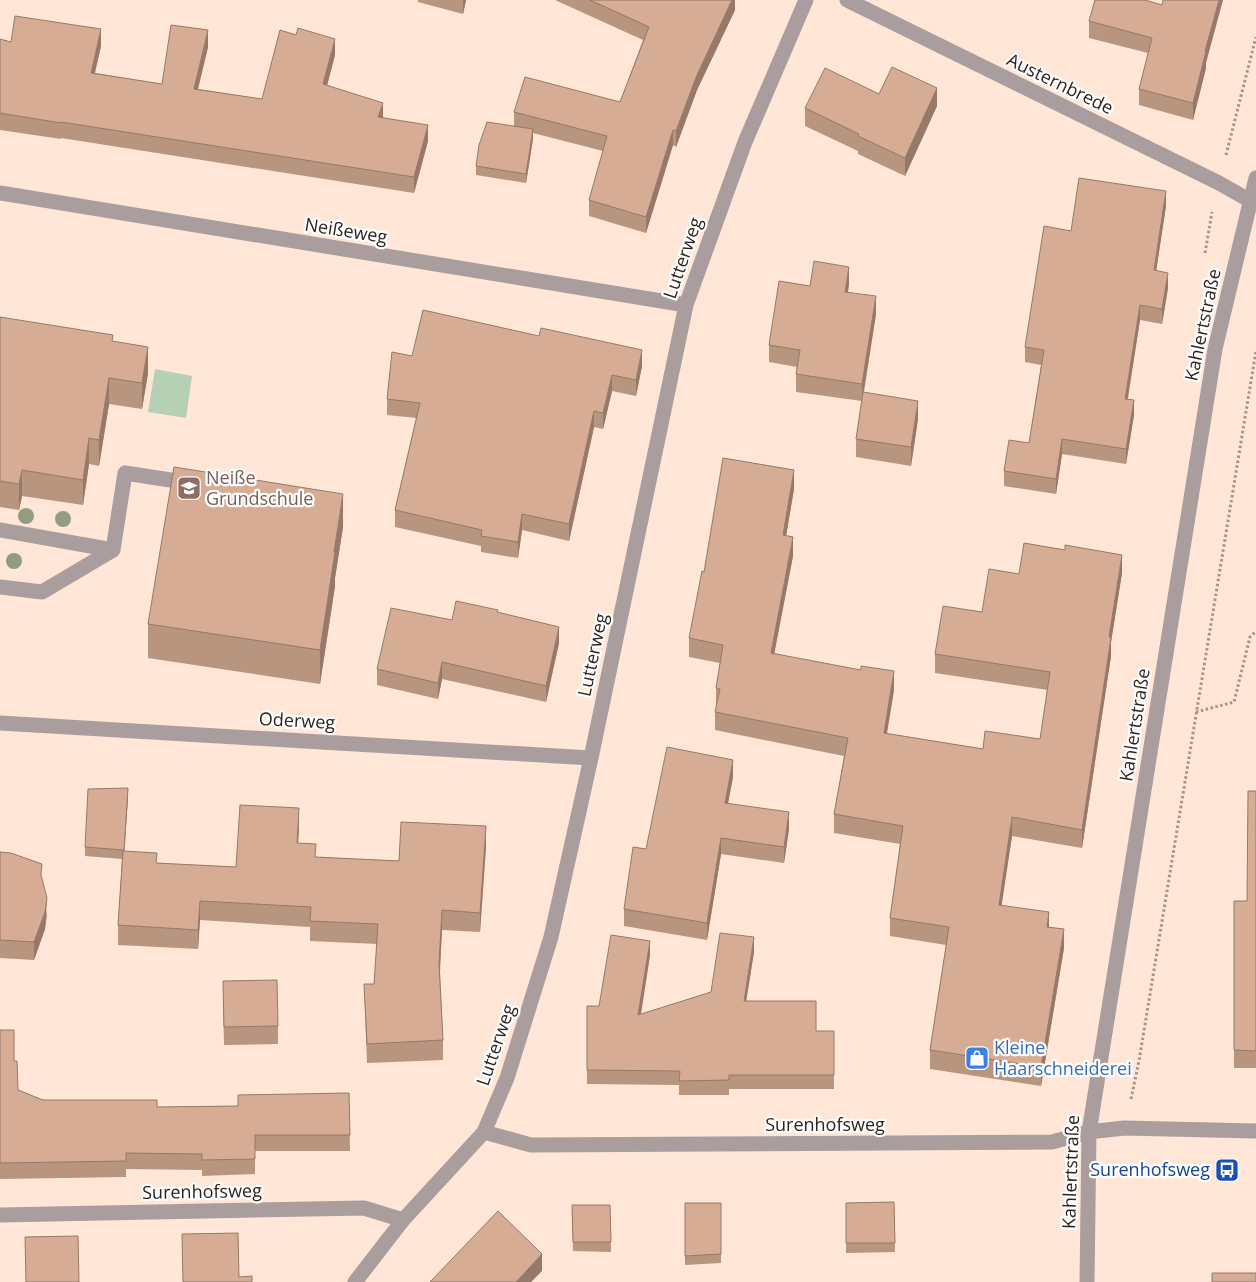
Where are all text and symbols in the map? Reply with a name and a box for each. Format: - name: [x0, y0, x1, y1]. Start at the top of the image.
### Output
- street label: Austernbrede: [1003, 47, 1118, 119]
- street label: Neißeweg: [303, 212, 389, 248]
- street label: Lutterweg: [657, 214, 707, 302]
- street label: Kahlertstraße: [1178, 266, 1226, 383]
- place label: Neiße Grundschule: [206, 465, 313, 510]
- school or university icon: Neiße Grundschule: [176, 475, 202, 501]
- street label: Lutterweg: [571, 611, 613, 699]
- street label: Kahlertstraße: [1113, 667, 1155, 783]
- street label: Oderweg: [258, 706, 336, 734]
- street label: Lutterweg: [470, 1001, 520, 1089]
- place label: Kleine Haarschneiderei: [994, 1035, 1132, 1080]
- shop icon: Kleine Haarschneiderei: [964, 1045, 990, 1071]
- street label: Surenhofsweg: [765, 1112, 885, 1136]
- street label: Kahlertstraße: [1056, 1115, 1084, 1229]
- place label: Surenhofsweg: [1090, 1157, 1210, 1181]
- bus stop icon: Surenhofsweg: [1214, 1157, 1240, 1183]
- street label: Surenhofsweg: [142, 1178, 262, 1204]

